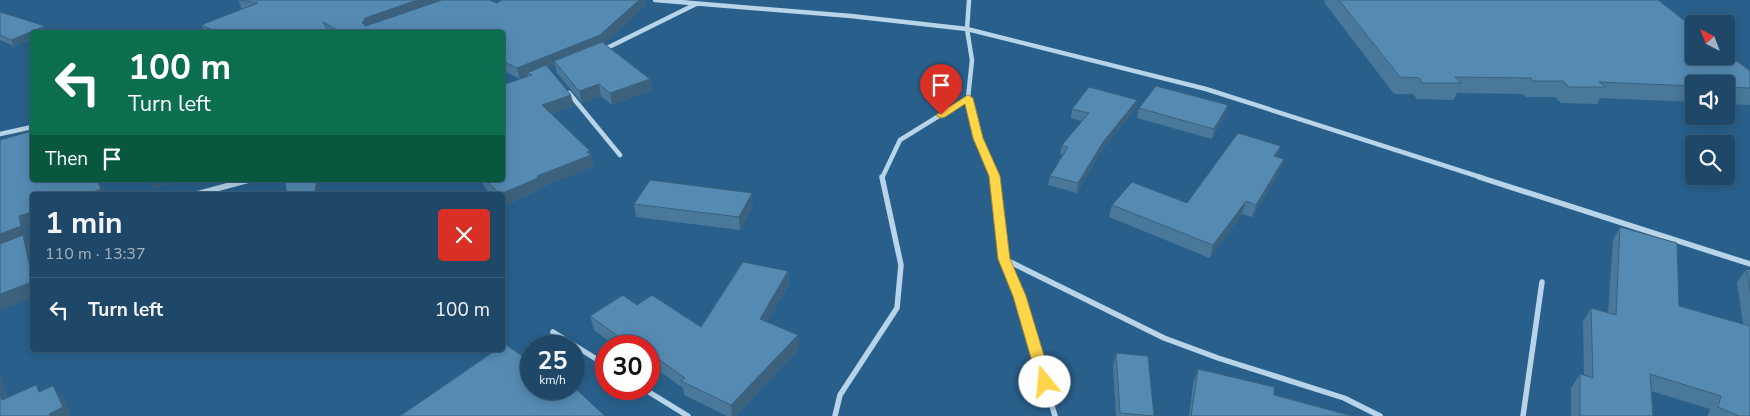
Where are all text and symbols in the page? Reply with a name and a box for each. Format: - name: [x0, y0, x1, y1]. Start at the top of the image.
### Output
- north arrow: [1685, 15, 1735, 65]
- map controls: [1685, 15, 1735, 185]
- text: 100 m: [128, 44, 231, 91]
- icon: left: [45, 50, 110, 115]
- pin: [920, 64, 962, 115]
- icon: arrive: [927, 71, 955, 99]
- button: sound: [1685, 75, 1735, 125]
- text: Turn left: [128, 89, 211, 119]
- button: search: [1685, 135, 1735, 185]
- icon: arrive: [98, 145, 126, 173]
- text: Then: [45, 146, 88, 172]
- text: 1 min: [45, 203, 123, 244]
- button: close: [438, 209, 490, 261]
- text: 110 m · 13:37: [45, 243, 146, 265]
- icon: left: [45, 296, 73, 324]
- text: Turn left: [88, 297, 163, 323]
- text: 100 m: [435, 297, 490, 323]
- speed limit sign: 30: [595, 335, 660, 400]
- text: 25: [537, 344, 568, 378]
- position arrow: [1018, 355, 1070, 407]
- text: km/h: [539, 372, 566, 388]

